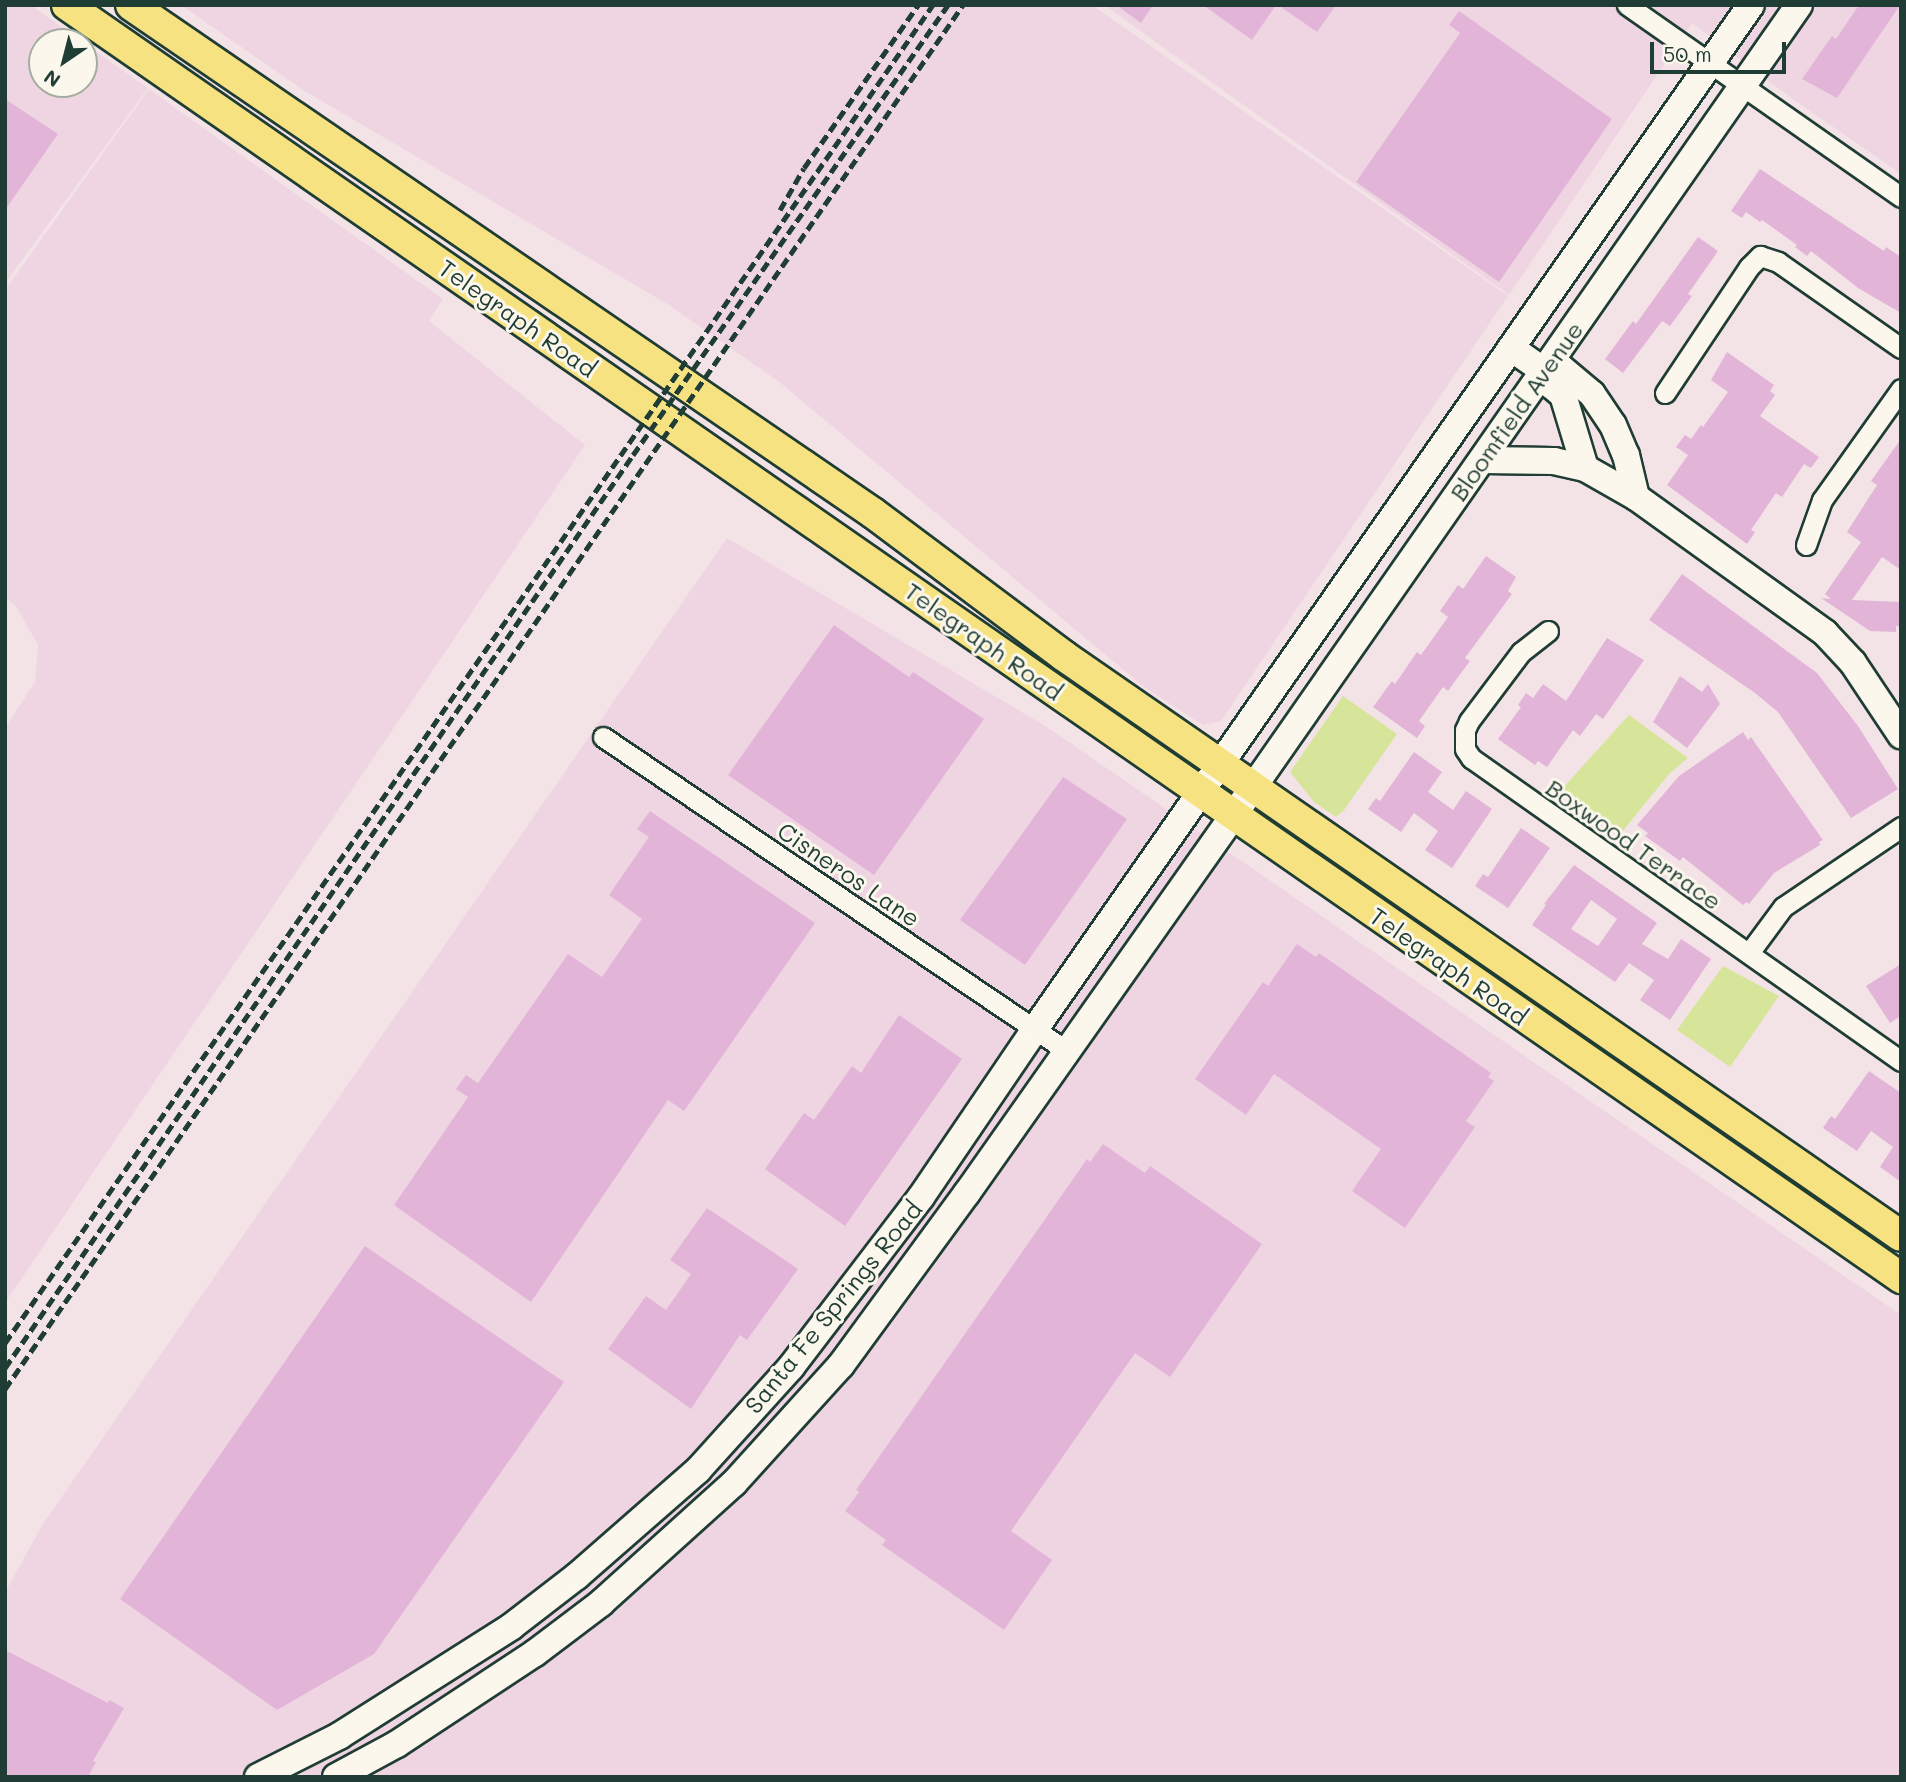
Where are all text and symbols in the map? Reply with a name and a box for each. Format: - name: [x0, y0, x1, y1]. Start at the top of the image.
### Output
- north arrow: [28, 28, 98, 98]
- scale bar: [1654, 28, 1790, 72]
- text: 50 m: [1663, 40, 1712, 67]
- text: N: [39, 65, 65, 93]
- street label: Telegraph Road: [434, 253, 602, 383]
- street label: Bloomfield Avenue: [1443, 316, 1589, 506]
- street label: Telegraph Road: [900, 576, 1068, 706]
- street label: Boxwood Terrace: [1541, 773, 1727, 915]
- street label: Cisneros Lane: [772, 816, 926, 932]
- street label: Telegraph Road: [1365, 901, 1533, 1031]
- street label: Santa Fe Springs Road: [738, 1195, 928, 1419]

